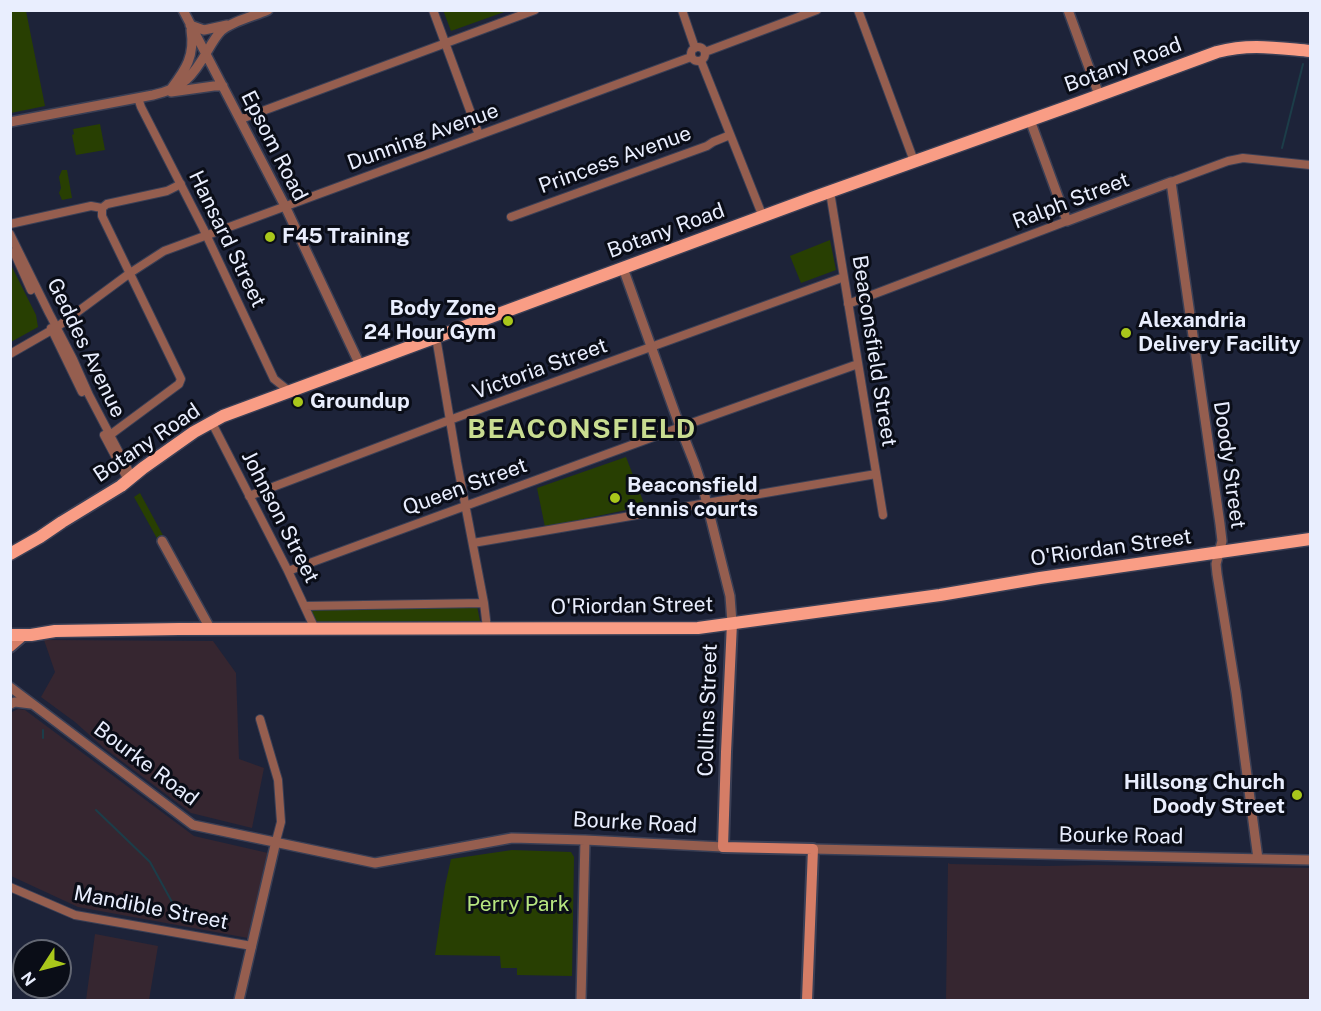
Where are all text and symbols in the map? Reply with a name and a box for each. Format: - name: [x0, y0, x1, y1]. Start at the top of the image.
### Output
- street label: Botany Road: [1061, 32, 1185, 98]
- street label: Epsom Road: [235, 87, 313, 205]
- street label: Dunning Avenue: [344, 98, 502, 176]
- street label: Princess Avenue: [535, 121, 695, 199]
- street label: Hansard Street: [183, 167, 271, 311]
- street label: Ralph Street: [1009, 167, 1133, 235]
- street label: Botany Road: [604, 198, 728, 264]
- place label: F45 Training: [282, 224, 410, 250]
- marker: F45 Training: [263, 230, 277, 244]
- street label: Beaconsfield Street: [846, 254, 902, 448]
- street label: Geddes Avenue: [41, 274, 131, 422]
- place label: Body Zone 24 Hour Gym: [364, 296, 496, 346]
- place label: Alexandria Delivery Facility: [1138, 308, 1300, 358]
- marker: Body Zone 24 Hour Gym: [501, 314, 515, 328]
- marker: Alexandria Delivery Facility: [1119, 326, 1133, 340]
- street label: Victoria Street: [469, 333, 611, 405]
- place label: Groundup: [310, 389, 410, 415]
- marker: Groundup: [291, 395, 305, 409]
- street label: Botany Road: [89, 398, 205, 488]
- street label: Doody Street: [1208, 400, 1250, 530]
- district label: BEACONSFIELD: [467, 414, 697, 446]
- street label: Johnson Street: [236, 447, 324, 587]
- street label: Queen Street: [399, 453, 531, 521]
- place label: Beaconsfield tennis courts: [627, 473, 758, 523]
- marker: Beaconsfield tennis courts: [608, 491, 622, 505]
- street label: O'Riordan Street: [1029, 524, 1193, 572]
- street label: O'Riordan Street: [551, 592, 713, 620]
- street label: Collins Street: [693, 643, 723, 777]
- street label: Bourke Road: [89, 716, 203, 812]
- place label: Hillsong Church Doody Street: [1124, 770, 1285, 820]
- marker: Hillsong Church Doody Street: [1290, 788, 1304, 802]
- street label: Bourke Road: [572, 807, 698, 839]
- street label: Bourke Road: [1059, 822, 1183, 850]
- street label: Mandible Street: [72, 881, 230, 935]
- park label: Perry Park: [467, 892, 569, 918]
- north arrow: [12, 939, 72, 999]
- text: N: [17, 968, 40, 989]

